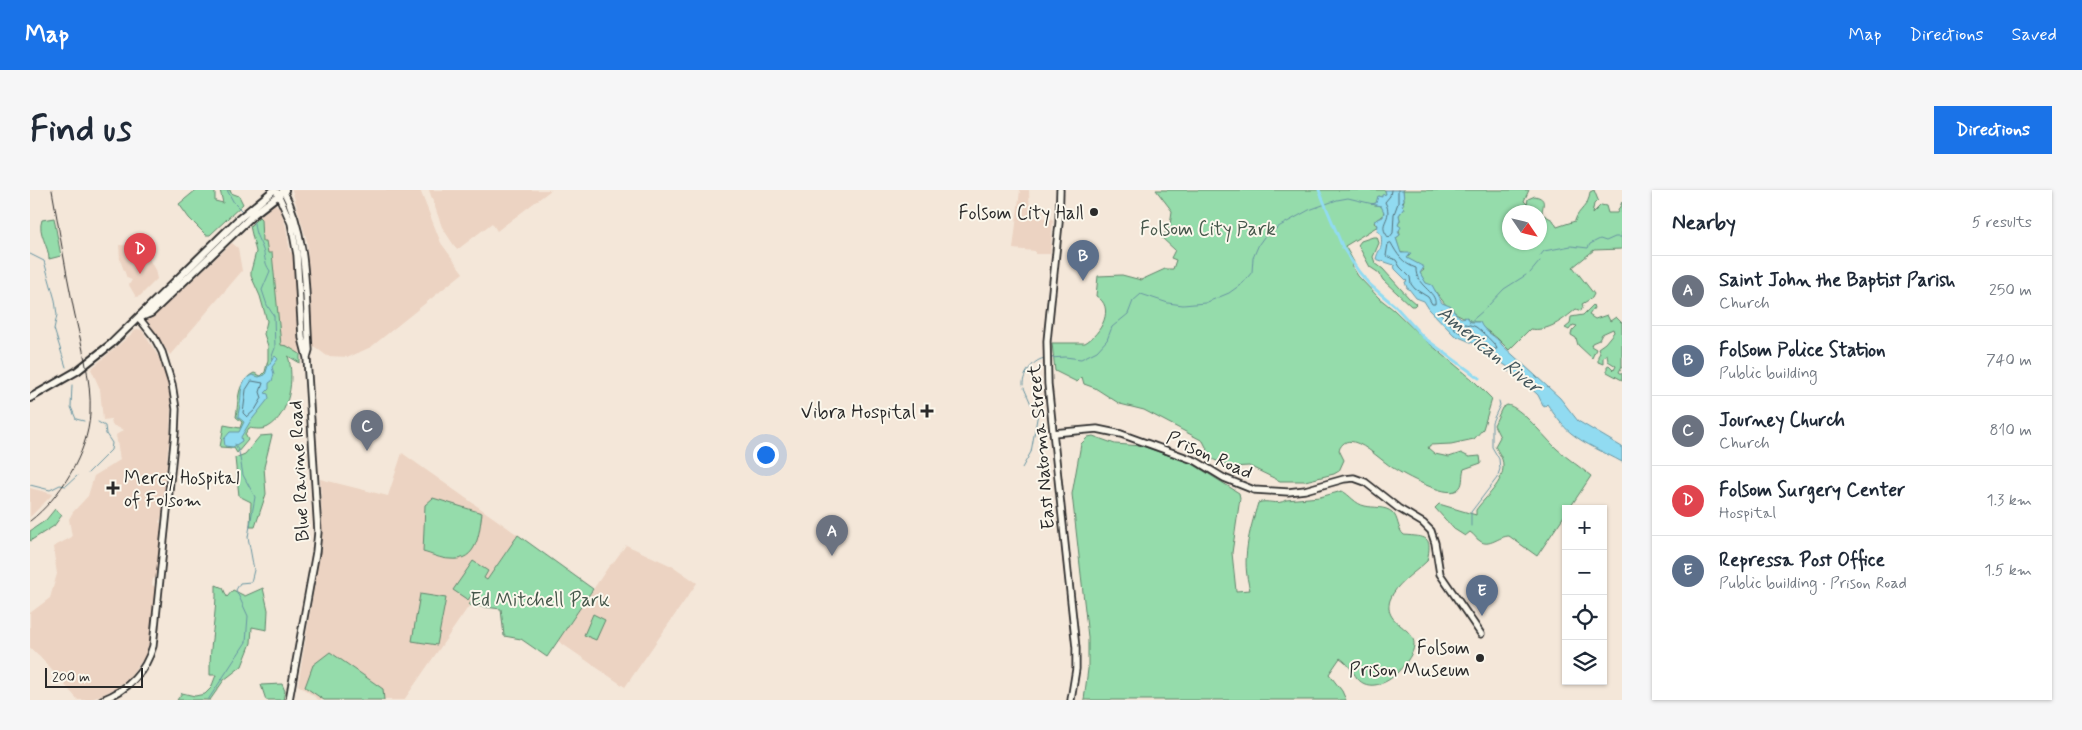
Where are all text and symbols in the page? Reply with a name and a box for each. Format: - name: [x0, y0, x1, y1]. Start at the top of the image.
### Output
- text: Map: [25, 20, 69, 51]
- text: Map: [1849, 23, 1882, 47]
- text: Directions: [1910, 23, 1984, 47]
- text: Saved: [2012, 23, 2057, 47]
- button: Directions: [1934, 106, 2052, 154]
- text: Find us: [30, 107, 132, 153]
- place label: Folsom City Hall: [958, 201, 1084, 227]
- north arrow: [1502, 205, 1547, 250]
- marker: Folsom City Hall: [1088, 206, 1100, 218]
- text: Nearby: [1672, 209, 1736, 237]
- text: 5 results: [1972, 212, 2032, 233]
- park label: Folsom City Park: [1140, 217, 1276, 243]
- pin: D: [124, 233, 156, 274]
- pin: B: [1067, 240, 1099, 281]
- text: Saint John the Baptist Parish: [1719, 268, 1955, 293]
- text: A: [1683, 280, 1693, 301]
- text: 250 m: [1989, 280, 2032, 301]
- text: Church: [1719, 293, 1770, 314]
- water label: American River: [1431, 300, 1549, 402]
- text: Folsom Police Station: [1719, 338, 1886, 363]
- text: B: [1683, 350, 1693, 371]
- text: 740 m: [1986, 350, 2032, 371]
- street label: East Natoma Street: [1022, 363, 1061, 531]
- text: Public building: [1719, 363, 1818, 384]
- street label: Blue Ravine Road: [283, 400, 316, 542]
- place label: Vibra Hospital: [801, 400, 916, 425]
- marker: Vibra Hospital: [920, 404, 934, 418]
- text: Journey Church: [1719, 408, 1845, 433]
- pin: C: [351, 410, 383, 451]
- text: C: [1682, 420, 1694, 441]
- text: 810 m: [1989, 420, 2032, 441]
- street label: Prison Road: [1163, 425, 1256, 485]
- text: Church: [1719, 433, 1770, 454]
- your location: [753, 442, 779, 468]
- place label: Mercy Hospital of Folsom: [124, 466, 240, 513]
- text: Folsom Surgery Center: [1719, 478, 1905, 503]
- marker: Mercy Hospital of Folsom: [106, 481, 120, 495]
- text: D: [1682, 490, 1694, 511]
- text: 1.3 km: [1987, 490, 2032, 511]
- text: Hospital: [1719, 503, 1776, 524]
- map controls: [1562, 505, 1607, 685]
- button: +: [1562, 505, 1607, 550]
- pin: A: [816, 515, 848, 556]
- text: Repressa Post Office: [1719, 548, 1885, 573]
- button: −: [1562, 550, 1607, 595]
- text: E: [1683, 560, 1693, 581]
- text: 1.5 km: [1984, 560, 2032, 581]
- text: Public building · Prison Road: [1719, 573, 1907, 594]
- pin: E: [1466, 575, 1498, 616]
- park label: Ed Mitchell Park: [470, 588, 610, 613]
- button: locate: [1562, 595, 1607, 640]
- place label: Folsom Prison Museum: [1349, 636, 1470, 683]
- button: layers: [1562, 640, 1607, 685]
- marker: Folsom Prison Museum: [1474, 652, 1486, 664]
- scale bar: [45, 665, 142, 688]
- text: 200 m: [52, 668, 90, 686]

